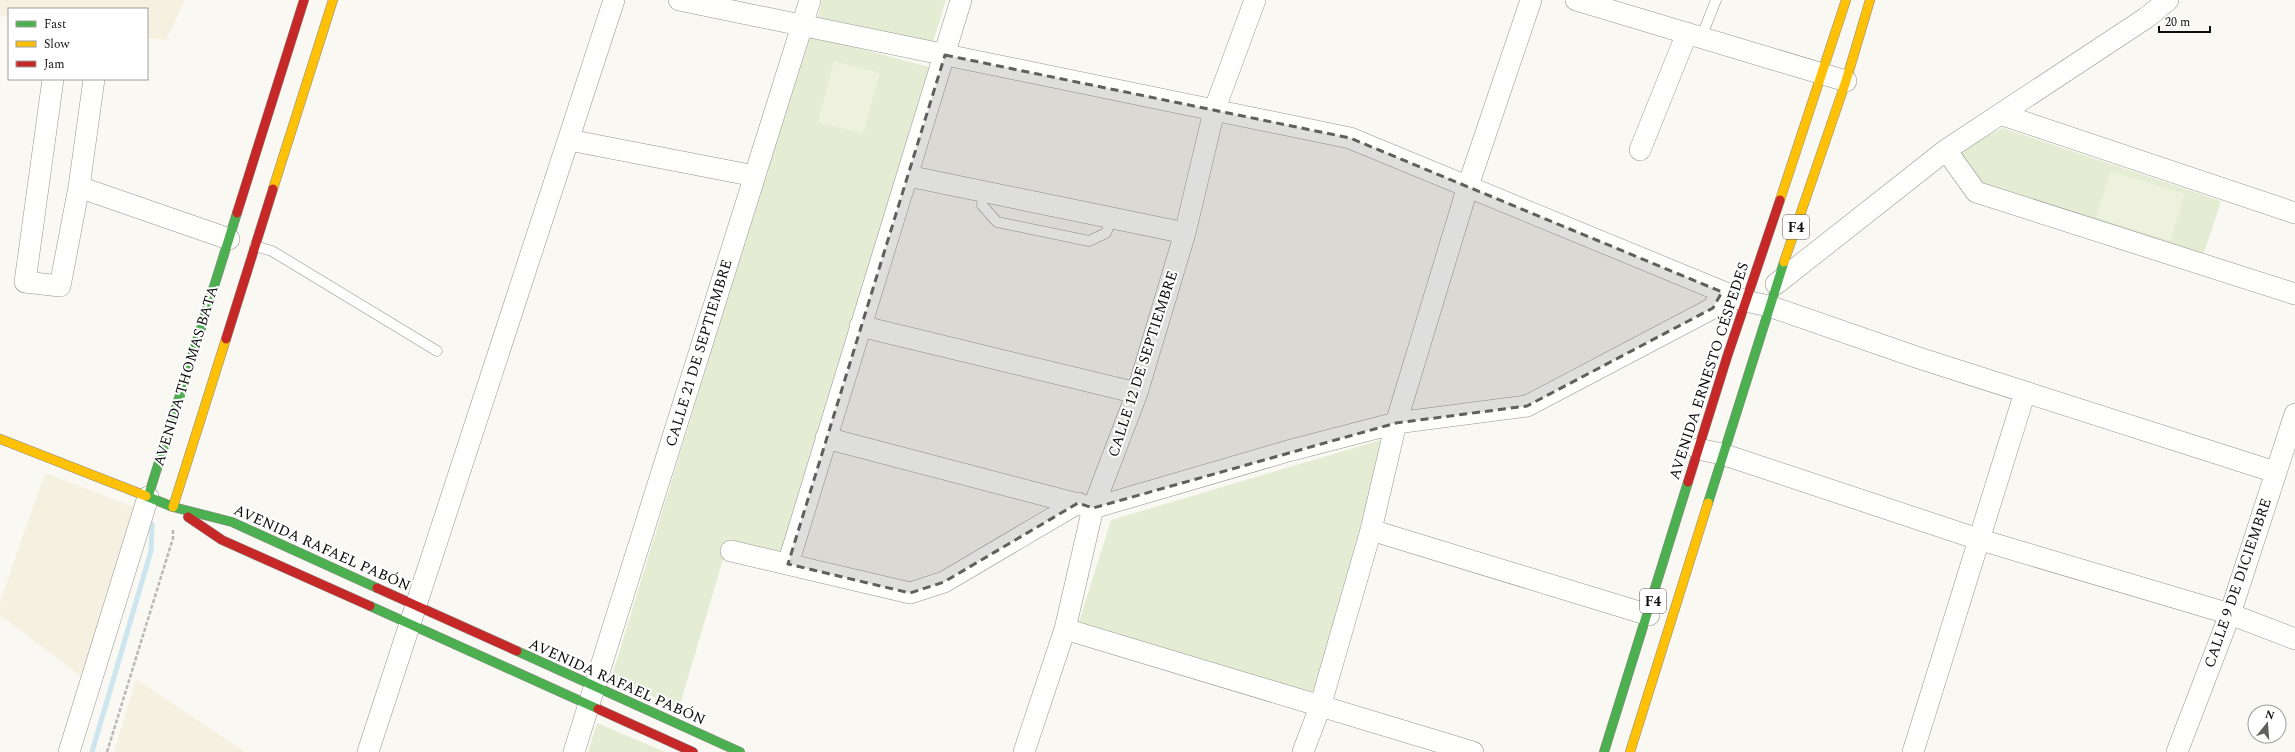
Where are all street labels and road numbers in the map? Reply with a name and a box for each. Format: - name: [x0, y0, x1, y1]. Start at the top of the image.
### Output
- road number: F4: [1783, 215, 1809, 239]
- street label: CALLE 21 DE SEPTIEMBRE: [660, 256, 738, 450]
- street label: AVENIDA ERNESTO CÉSPEDES: [1663, 259, 1755, 483]
- street label: CALLE 12 DE SEPTIEMBRE: [1102, 268, 1184, 460]
- street label: AVENIDA THOMAS BATA: [148, 283, 224, 469]
- street label: CALLE 9 DE DICIEMBRE: [2198, 495, 2278, 671]
- street label: AVENIDA RAFAEL PABÓN: [230, 499, 414, 597]
- road number: F4: [1640, 589, 1666, 613]
- street label: AVENIDA RAFAEL PABÓN: [525, 633, 709, 731]

